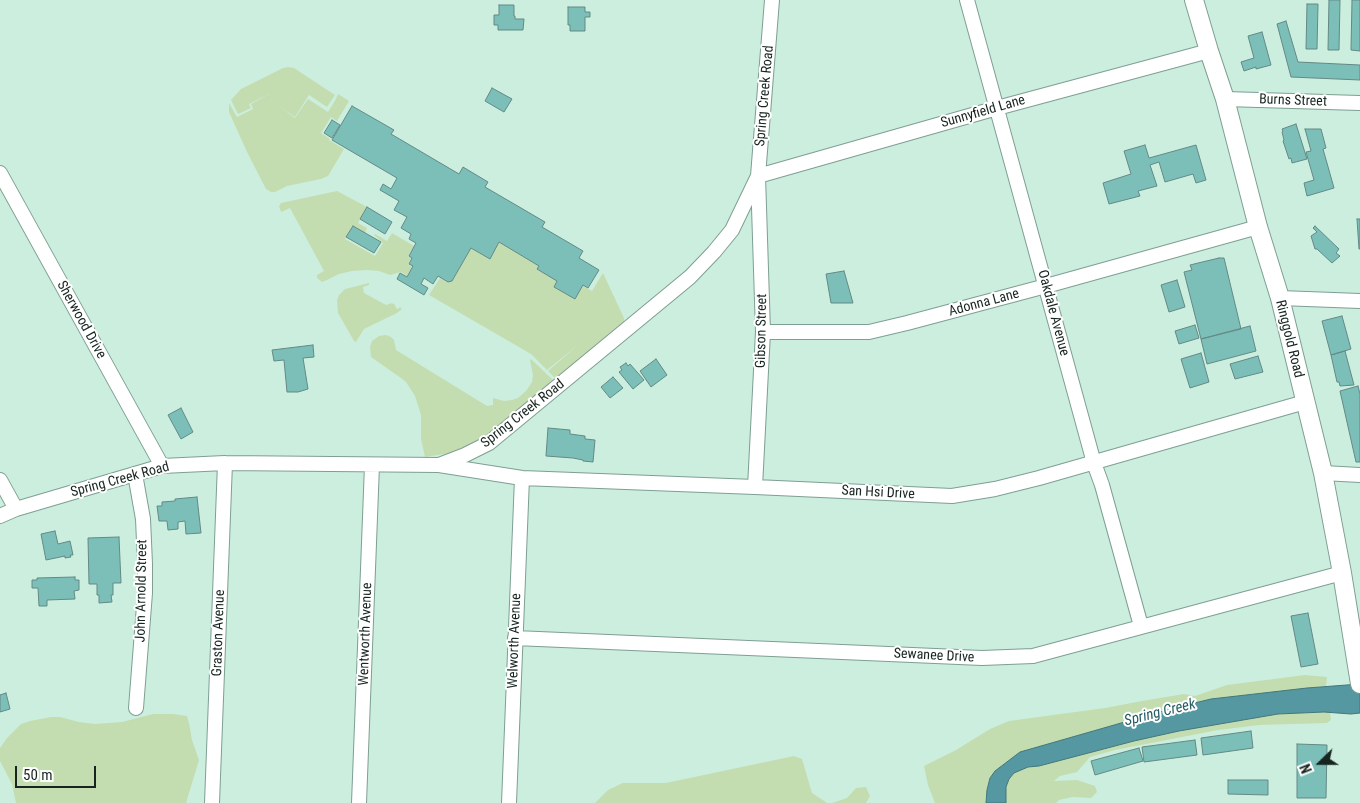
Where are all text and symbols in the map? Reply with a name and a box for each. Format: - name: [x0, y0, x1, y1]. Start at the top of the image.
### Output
- street label: Spring Creek Road: [752, 45, 778, 147]
- street label: Burns Street: [1259, 91, 1327, 111]
- street label: Sunnyfield Lane: [939, 92, 1027, 132]
- street label: Oakdale Avenue: [1033, 268, 1073, 358]
- street label: Sherwood Drive: [53, 278, 109, 362]
- street label: Adonna Lane: [947, 286, 1021, 320]
- street label: Gibson Street: [753, 294, 771, 368]
- street label: Ringgold Road: [1271, 298, 1307, 380]
- street label: Spring Creek Road: [478, 376, 568, 452]
- street label: Spring Creek Road: [69, 459, 171, 501]
- street label: San Hsi Drive: [841, 483, 915, 503]
- street label: John Arnold Street: [133, 539, 151, 643]
- street label: Wentworth Avenue: [356, 582, 376, 686]
- street label: Graston Avenue: [209, 589, 229, 677]
- street label: Welworth Avenue: [505, 593, 525, 689]
- street label: Sewanee Drive: [893, 646, 975, 666]
- water label: Spring Creek: [1122, 695, 1198, 731]
- north arrow: [1295, 738, 1345, 788]
- scale bar: [18, 756, 99, 788]
- text: N: [1297, 762, 1315, 776]
- text: 50 m: [23, 766, 53, 784]

